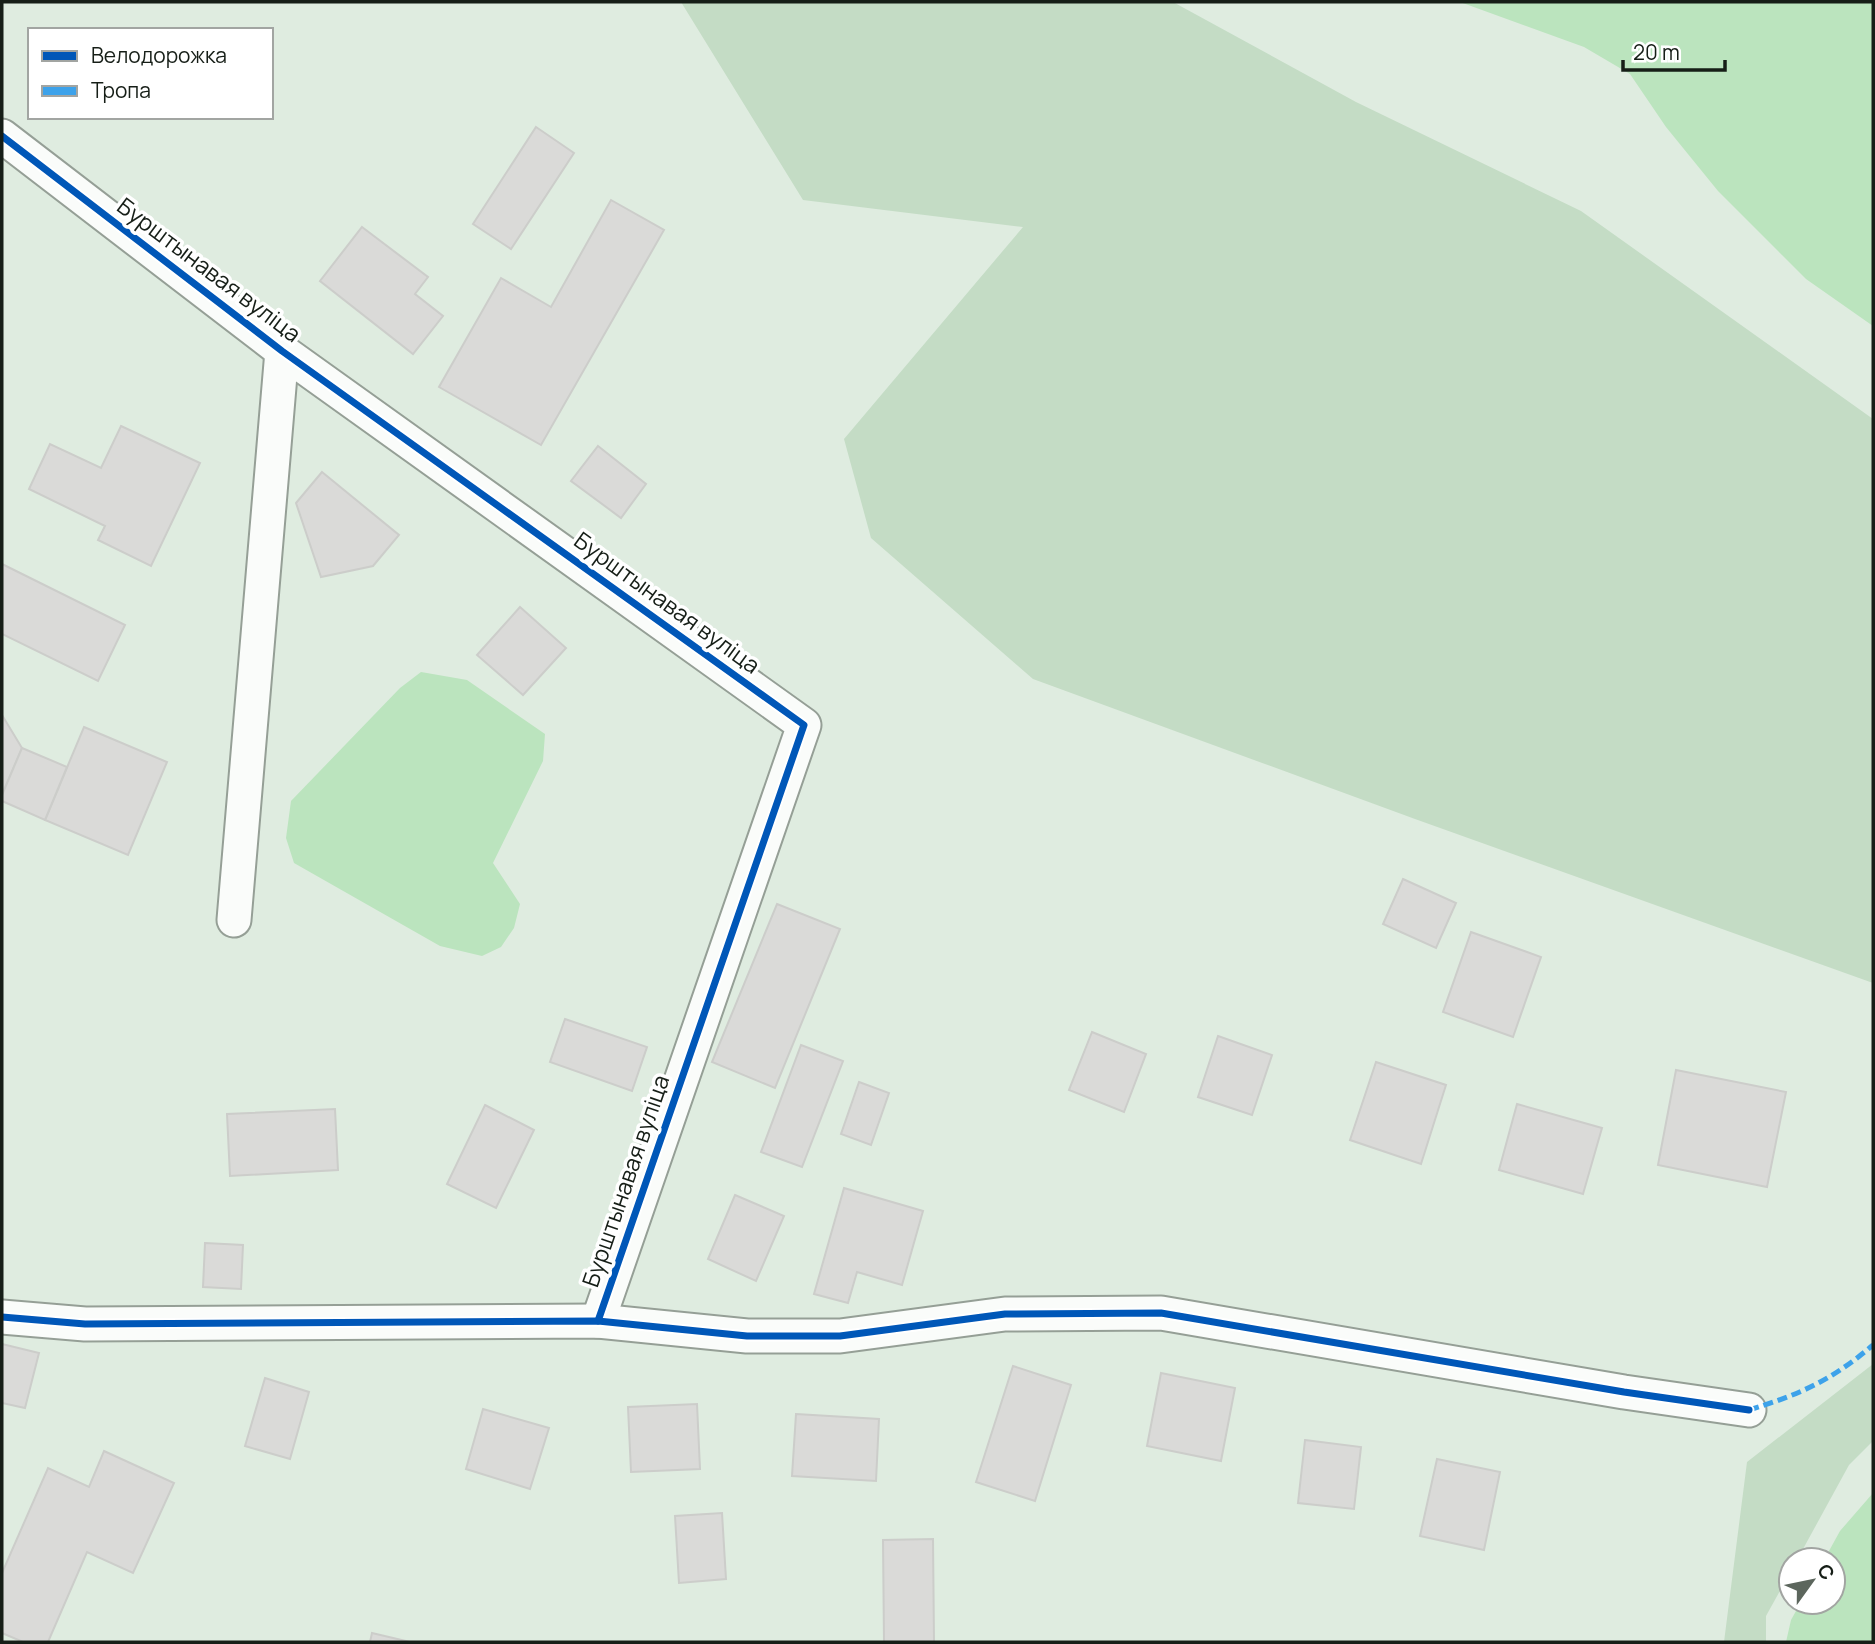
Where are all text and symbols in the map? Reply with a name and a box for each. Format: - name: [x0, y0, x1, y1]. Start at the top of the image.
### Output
- legend: [28, 28, 273, 119]
- scale bar: [1623, 28, 1724, 72]
- text: 20 m: [1633, 38, 1680, 66]
- text: Велодорожка: [91, 41, 227, 69]
- text: Тропа: [91, 76, 151, 104]
- street label: Бурштынавая вуліца: [111, 189, 308, 349]
- street label: Бурштынавая вуліца: [568, 524, 767, 681]
- street label: Бурштынавая вуліца: [574, 1070, 676, 1291]
- north arrow: [1777, 1546, 1847, 1616]
- text: С: [1812, 1559, 1841, 1585]

